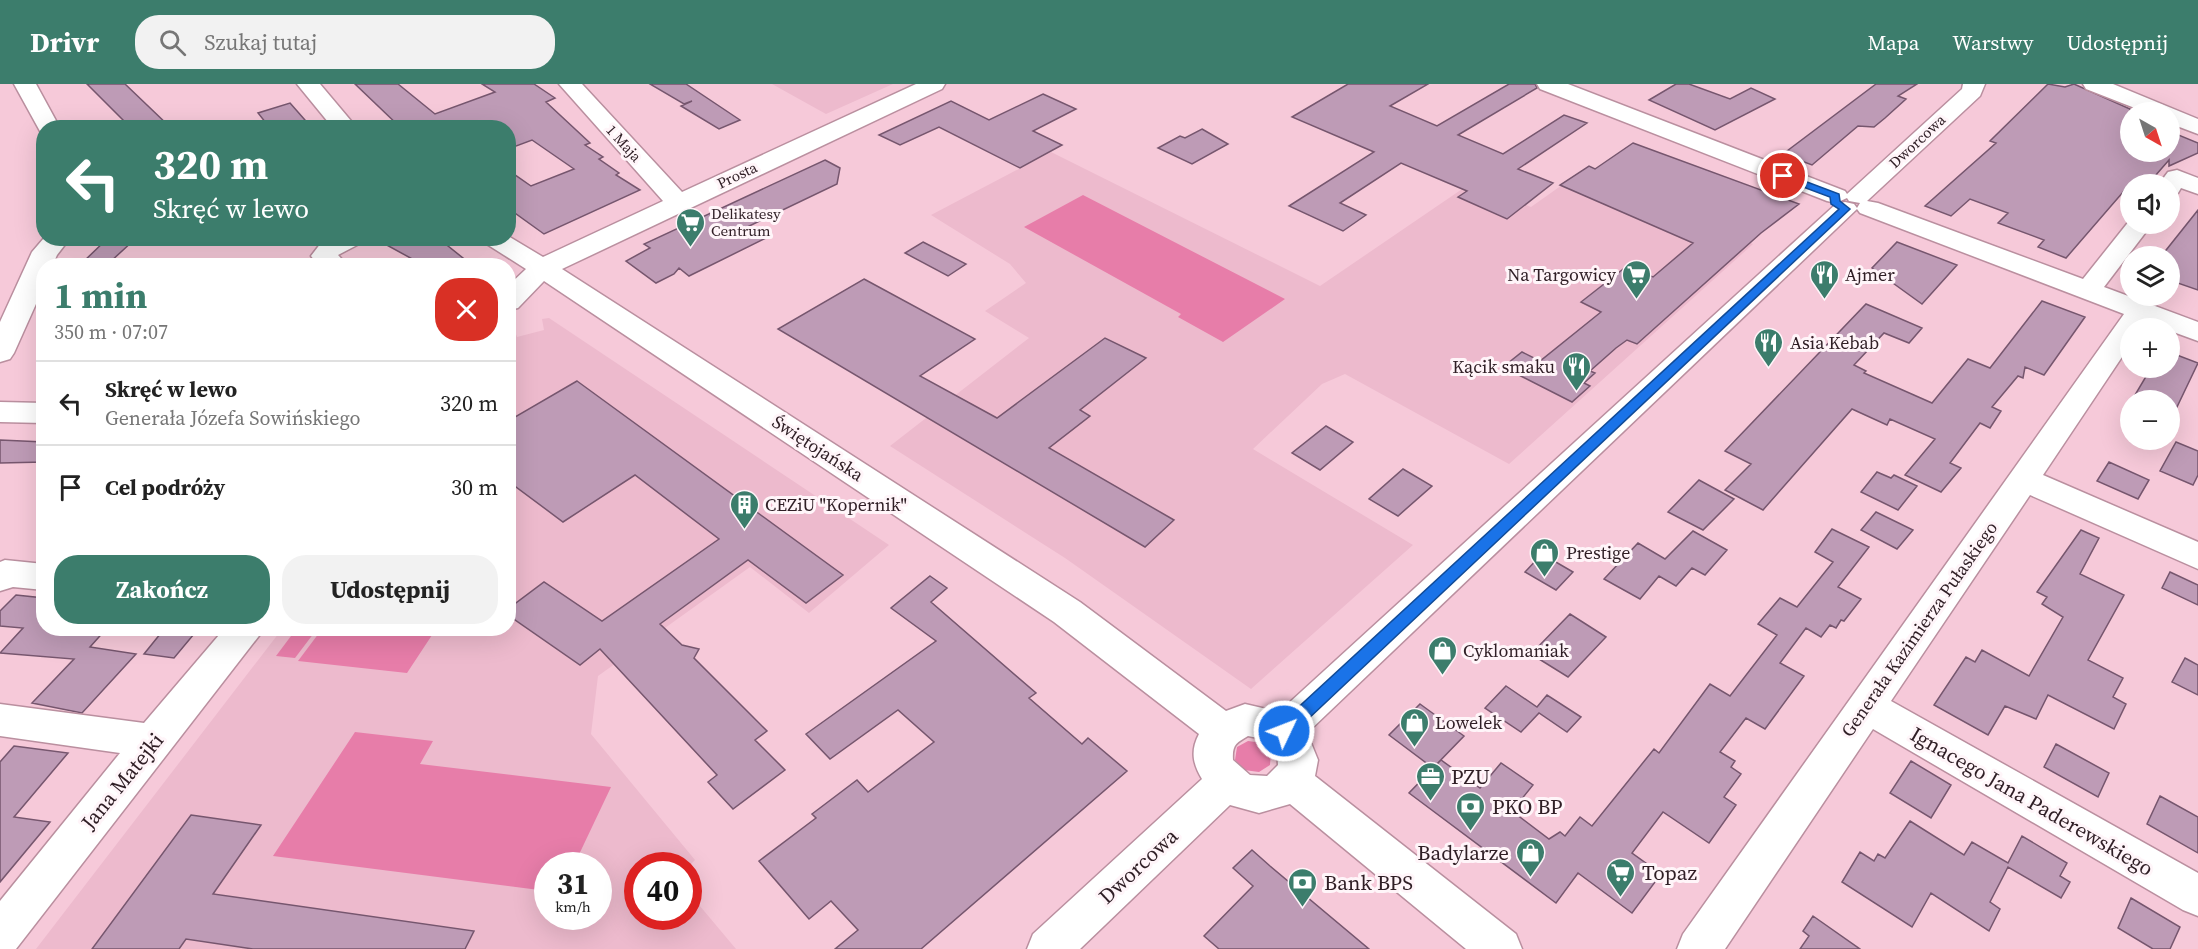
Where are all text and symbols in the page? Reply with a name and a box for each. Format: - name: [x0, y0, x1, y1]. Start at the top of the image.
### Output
- search box: [135, 15, 555, 69]
- text: Drivr: [30, 23, 99, 61]
- icon: search: [156, 26, 189, 59]
- text: Szukaj tutaj: [204, 27, 317, 57]
- text: Mapa: [1868, 28, 1919, 57]
- text: Warstwy: [1952, 28, 2033, 57]
- text: Udostępnij: [2066, 28, 2168, 57]
- north arrow: [2120, 102, 2180, 162]
- map controls: [2120, 102, 2180, 450]
- street label: Dworcowa: [1884, 109, 1950, 173]
- street label: 1 Maja: [602, 120, 647, 167]
- text: 320 m: [153, 135, 268, 193]
- icon: left: [54, 144, 132, 222]
- pin: [1757, 150, 1808, 201]
- street label: Prosta: [713, 156, 761, 193]
- icon: arrive: [1766, 159, 1799, 192]
- button: sound: [2120, 174, 2180, 234]
- text: Skręć w lewo: [153, 190, 309, 227]
- place label: Delikatesy Centrum: [711, 203, 781, 241]
- supermarket icon: Delikatesy Centrum: [674, 206, 706, 248]
- button: layers: [2120, 246, 2180, 306]
- supermarket icon: Na Targowicy: [1621, 258, 1653, 300]
- restaurant icon: Ajmer: [1808, 258, 1840, 300]
- place label: Na Targowicy: [1507, 262, 1617, 287]
- place label: Ajmer: [1845, 262, 1895, 287]
- text: 1 min: [54, 271, 147, 320]
- button: close: [435, 278, 498, 341]
- text: 350 m · 07:07: [54, 318, 168, 346]
- button: +: [2120, 318, 2180, 378]
- restaurant icon: Asia Kebab: [1753, 326, 1785, 368]
- place label: Asia Kebab: [1790, 330, 1879, 355]
- restaurant icon: Kącik smaku: [1560, 350, 1592, 392]
- place label: Kącik smaku: [1452, 354, 1555, 379]
- text: Skręć w lewo: [105, 374, 237, 404]
- icon: left: [54, 387, 87, 420]
- text: 320 m: [440, 388, 498, 418]
- button: −: [2120, 390, 2180, 450]
- text: Generała Józefa Sowińskiego: [105, 404, 361, 432]
- street label: Świętojańska: [767, 409, 869, 487]
- icon: arrive: [54, 471, 87, 504]
- text: Cel podróży: [105, 472, 225, 502]
- text: 30 m: [451, 472, 498, 502]
- building icon: CEZiU "Kopernik": [728, 488, 760, 530]
- place label: CEZiU "Kopernik": [765, 492, 907, 517]
- street label: Generała Kazimierza Pułaskiego: [1835, 516, 2003, 742]
- shop icon: Prestige: [1529, 536, 1561, 578]
- place label: Prestige: [1566, 540, 1630, 565]
- button: Zakończ: [54, 555, 270, 624]
- button: Udostępnij: [282, 555, 498, 624]
- shop icon: Cyklomaniak: [1426, 634, 1458, 676]
- place label: Cyklomaniak: [1463, 638, 1569, 663]
- position arrow: [1252, 699, 1316, 763]
- shop icon: Lowelek: [1398, 706, 1430, 748]
- place label: Lowelek: [1435, 710, 1502, 735]
- street label: Ignacego Jana Paderewskiego: [1905, 719, 2159, 883]
- street label: Jana Matejki: [73, 727, 170, 836]
- office icon: PZU: [1414, 760, 1446, 802]
- place label: PZU: [1451, 762, 1490, 791]
- bank icon: PKO BP: [1455, 790, 1487, 832]
- place label: PKO BP: [1492, 792, 1562, 821]
- street label: Dworcowa: [1092, 821, 1184, 910]
- shop icon: Badylarze: [1514, 836, 1546, 878]
- place label: Badylarze: [1417, 838, 1509, 867]
- speed limit sign: 40: [624, 852, 702, 930]
- supermarket icon: Topaz: [1605, 856, 1637, 898]
- place label: Topaz: [1642, 858, 1697, 887]
- text: 31: [557, 863, 589, 904]
- bank icon: Bank BPS: [1287, 866, 1319, 908]
- place label: Bank BPS: [1324, 868, 1413, 897]
- text: km/h: [555, 896, 591, 917]

